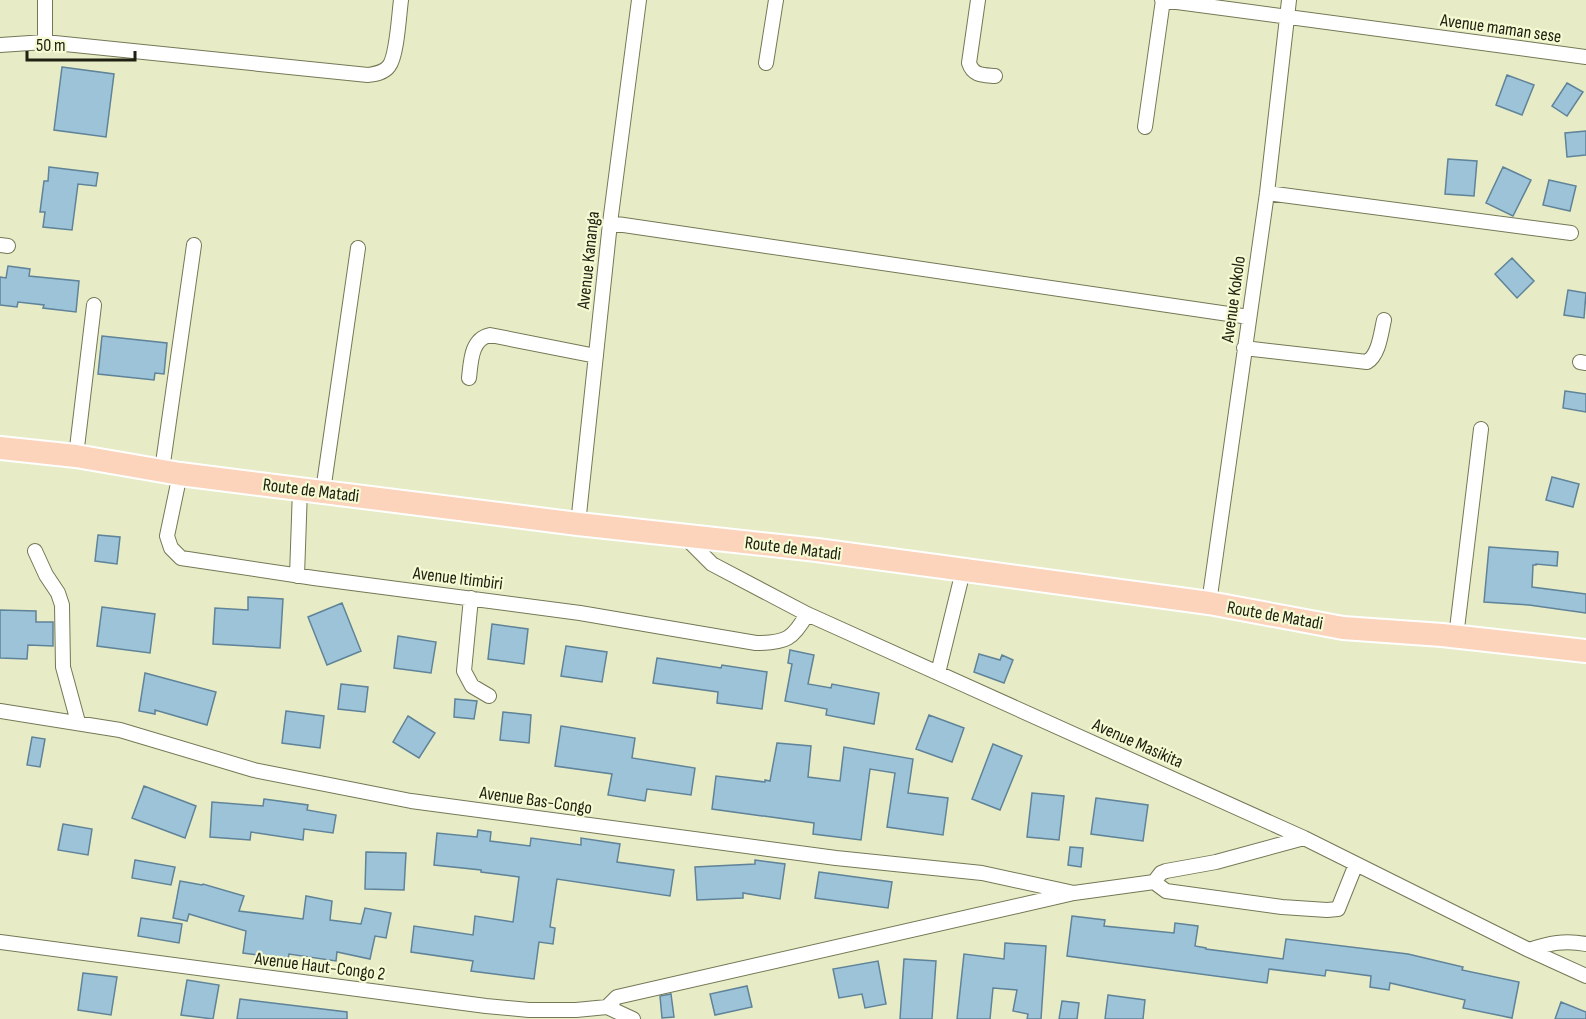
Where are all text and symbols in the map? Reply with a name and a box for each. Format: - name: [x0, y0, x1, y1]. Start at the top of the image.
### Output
- street label: Avenue maman sese: [1438, 9, 1563, 47]
- scale bar: [27, 24, 135, 62]
- text: 50 m: [36, 35, 66, 56]
- street label: Avenue Kananga: [573, 210, 604, 311]
- street label: Avenue Kokolo: [1217, 255, 1250, 345]
- street label: Route de Matadi: [262, 474, 360, 507]
- street label: Route de Matadi: [744, 532, 842, 565]
- street label: Avenue Itimbiri: [411, 562, 504, 594]
- street label: Route de Matadi: [1225, 597, 1324, 634]
- street label: Avenue Masikita: [1088, 714, 1186, 773]
- street label: Avenue Bas-Congo: [477, 782, 593, 819]
- street label: Avenue Haut-Congo 2: [253, 948, 386, 985]

